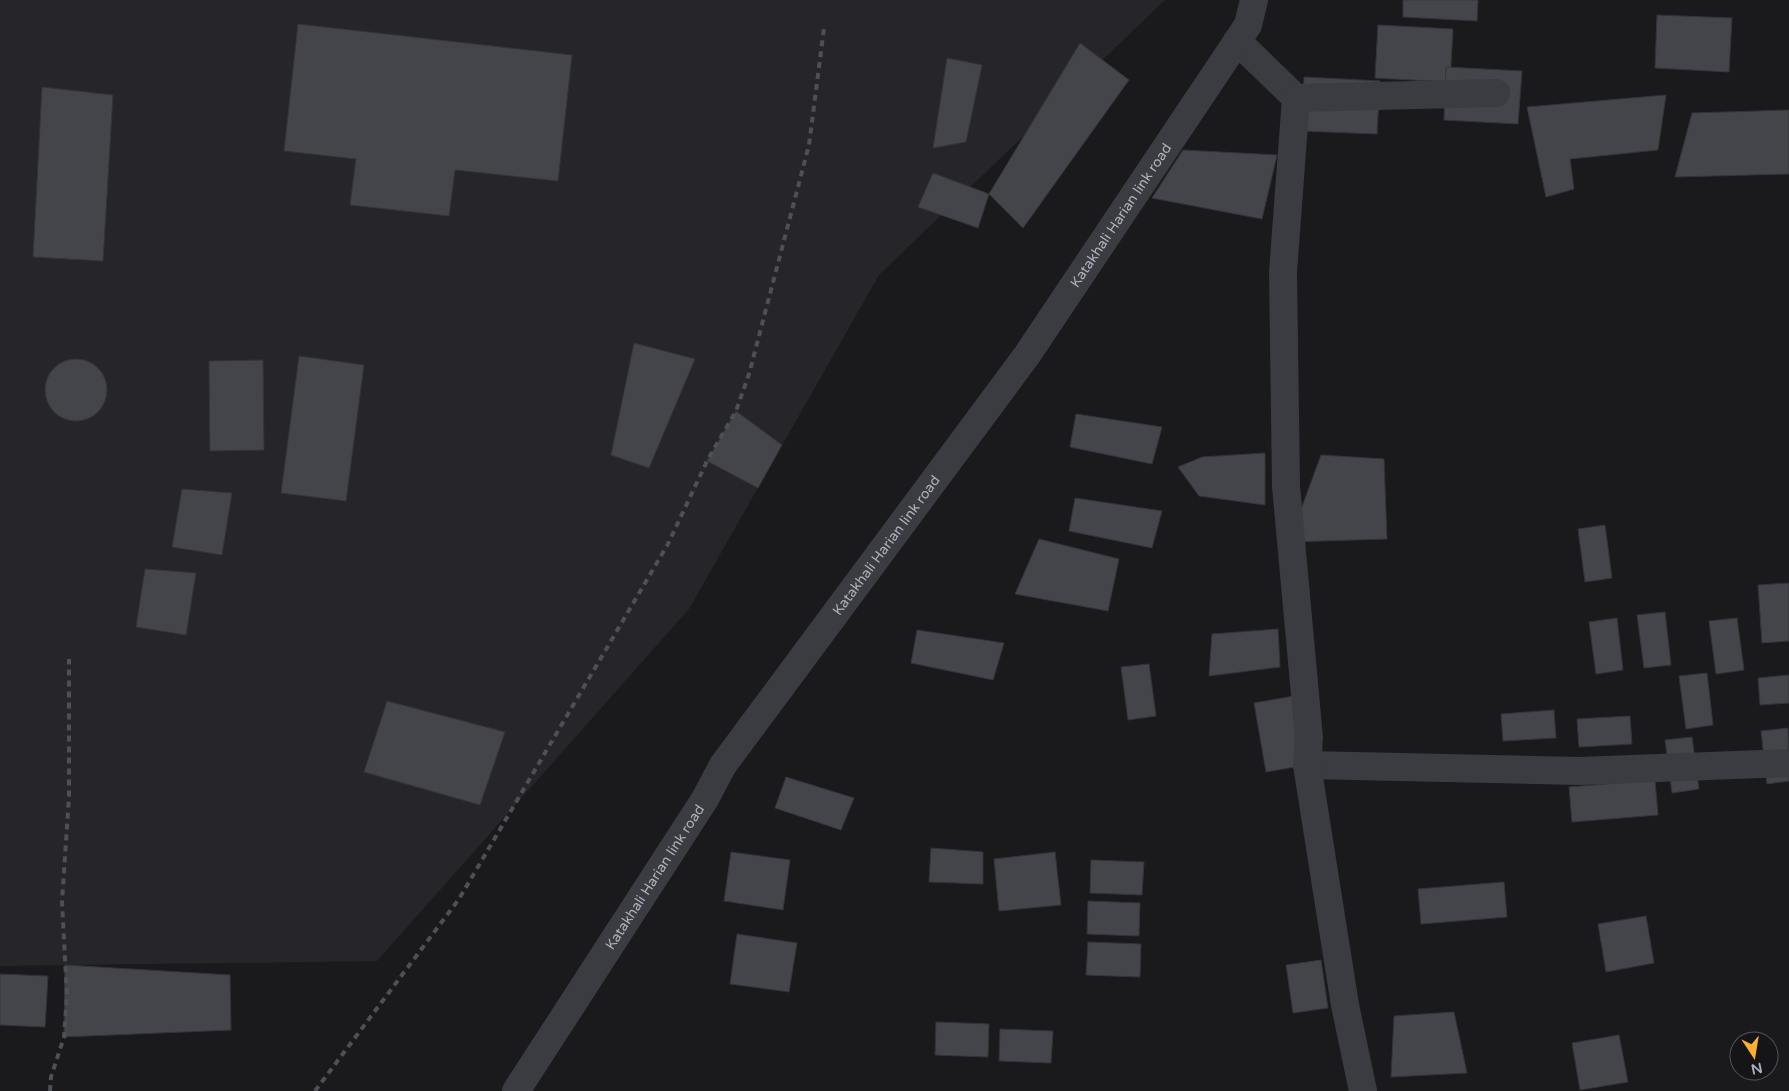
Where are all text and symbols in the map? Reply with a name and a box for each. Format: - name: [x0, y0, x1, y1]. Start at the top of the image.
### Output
- street label: Katakhali Harian link road: [1066, 140, 1175, 290]
- street label: Katakhali Harian link road: [829, 472, 943, 618]
- street label: Katakhali Harian link road: [601, 801, 708, 953]
- north arrow: [1729, 1031, 1779, 1081]
- text: N: [1749, 1059, 1764, 1078]

